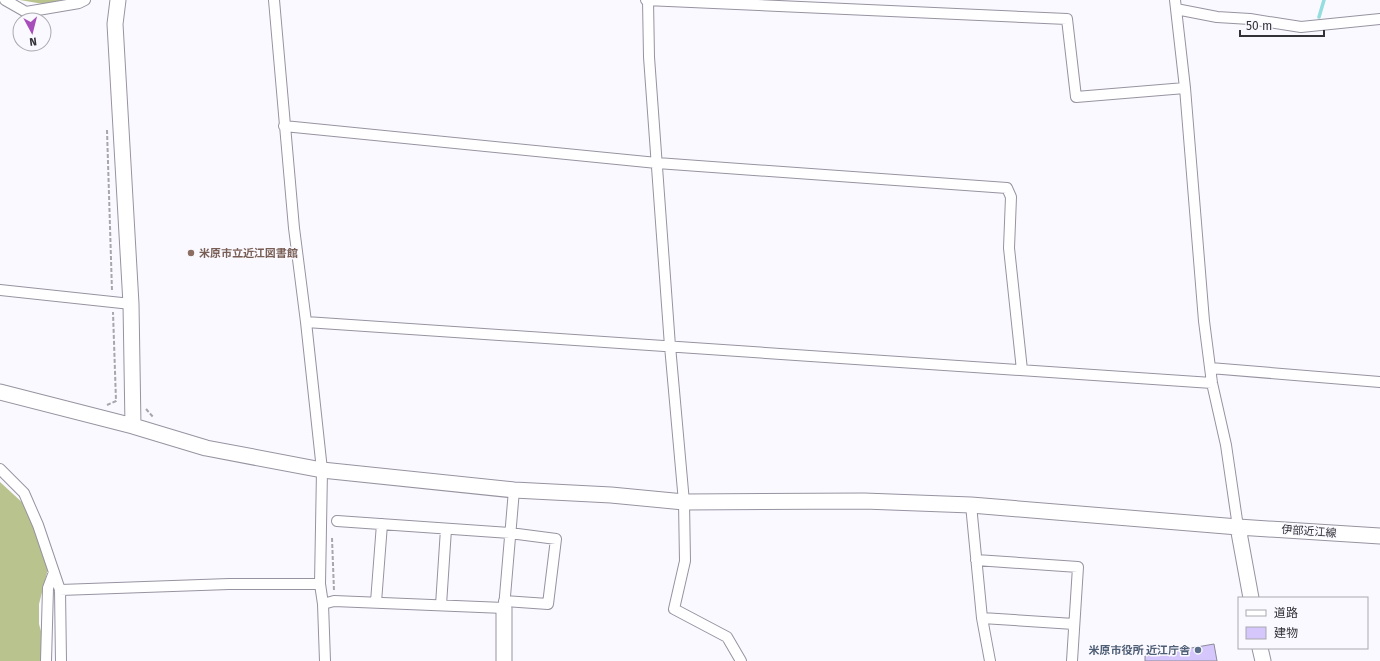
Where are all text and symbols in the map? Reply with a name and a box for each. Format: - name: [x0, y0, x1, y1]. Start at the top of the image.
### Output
- north arrow: [12, 12, 52, 52]
- scale bar: [1240, 12, 1324, 38]
- text: 50 m: [1246, 19, 1272, 33]
- text: N: [29, 35, 38, 48]
- place label: 米原市立近江図書館: [199, 247, 298, 260]
- marker: 米原市立近江図書館: [186, 248, 196, 258]
- street label: 伊部近江線: [1281, 523, 1337, 540]
- legend: [1238, 597, 1368, 649]
- text: 道路: [1274, 606, 1298, 620]
- text: 建物: [1274, 626, 1298, 640]
- place label: 米原市役所 近江庁舎: [1088, 644, 1191, 657]
- marker: 米原市役所 近江庁舎: [1193, 645, 1203, 655]

